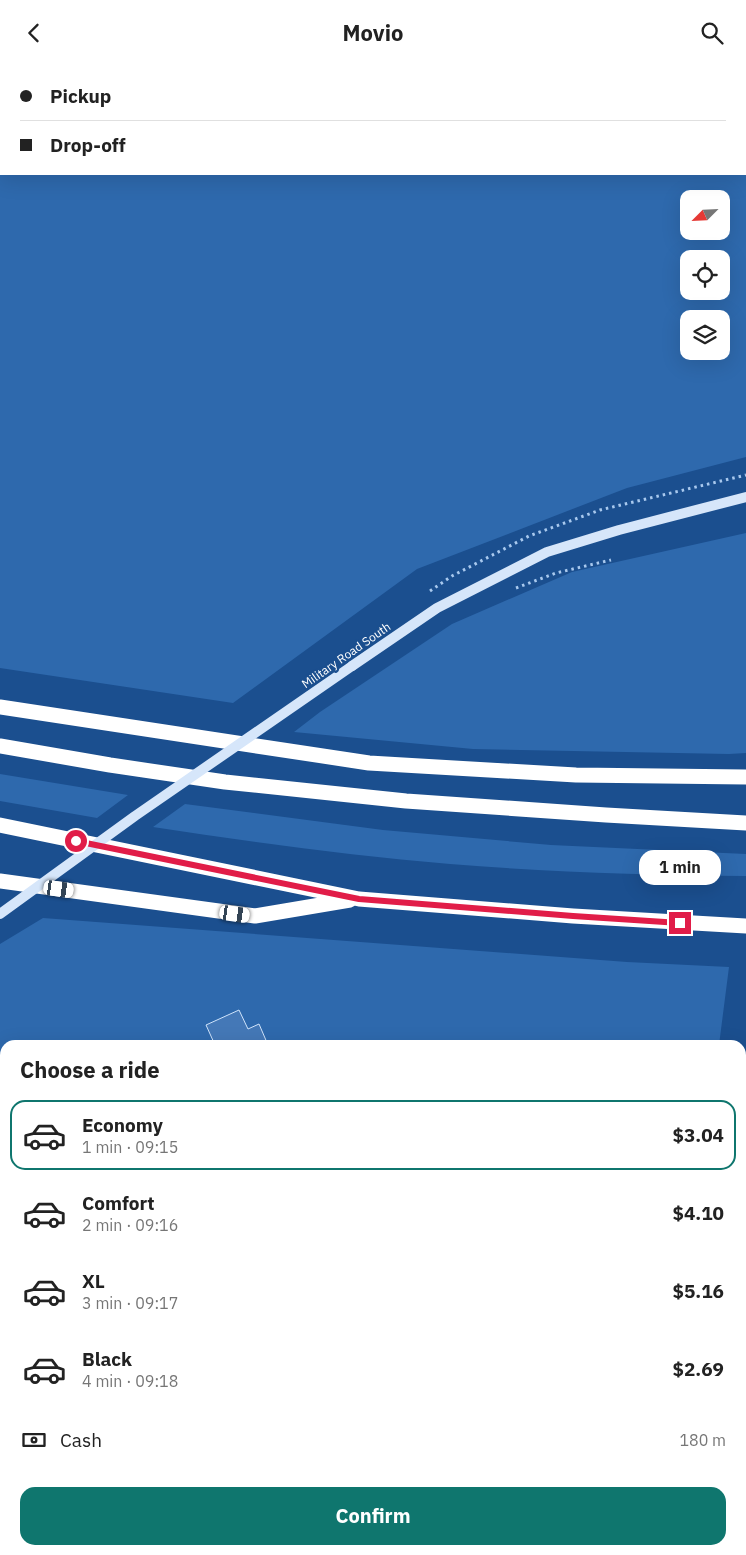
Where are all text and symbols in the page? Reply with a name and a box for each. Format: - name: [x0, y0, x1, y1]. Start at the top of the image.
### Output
- text: Movio: [343, 18, 403, 47]
- icon: back: [20, 19, 48, 47]
- icon: search: [698, 19, 726, 47]
- text: Pickup: [50, 84, 111, 108]
- text: Drop-off: [50, 133, 126, 157]
- north arrow: [680, 190, 730, 240]
- map controls: [680, 190, 730, 360]
- button: locate: [680, 250, 730, 300]
- button: layers: [680, 310, 730, 360]
- street label: Military Road South: [299, 619, 393, 691]
- route start: [65, 830, 87, 852]
- callout: 1 min: [639, 851, 721, 885]
- text: 1 min: [659, 857, 701, 877]
- car: [43, 879, 74, 899]
- car: [219, 904, 250, 924]
- route end: [669, 912, 691, 934]
- text: Choose a ride: [20, 1055, 160, 1084]
- icon: car: [22, 1113, 67, 1158]
- text: Economy: [82, 1113, 163, 1137]
- text: $3.04: [672, 1123, 724, 1147]
- text: 1 min · 09:15: [82, 1137, 178, 1157]
- icon: car: [22, 1191, 67, 1236]
- text: Comfort: [82, 1191, 155, 1215]
- text: $4.10: [672, 1201, 724, 1225]
- text: 2 min · 09:16: [82, 1215, 178, 1235]
- icon: car: [22, 1269, 67, 1314]
- text: XL: [82, 1269, 105, 1293]
- text: $5.16: [672, 1279, 724, 1303]
- text: 3 min · 09:17: [82, 1293, 178, 1313]
- icon: car: [22, 1347, 67, 1392]
- text: Black: [82, 1347, 132, 1371]
- text: $2.69: [672, 1357, 724, 1381]
- text: 4 min · 09:18: [82, 1371, 178, 1391]
- icon: cash: [20, 1426, 48, 1454]
- text: Cash: [60, 1428, 102, 1452]
- text: 180 m: [679, 1430, 726, 1450]
- button: Confirm: [20, 1487, 726, 1545]

